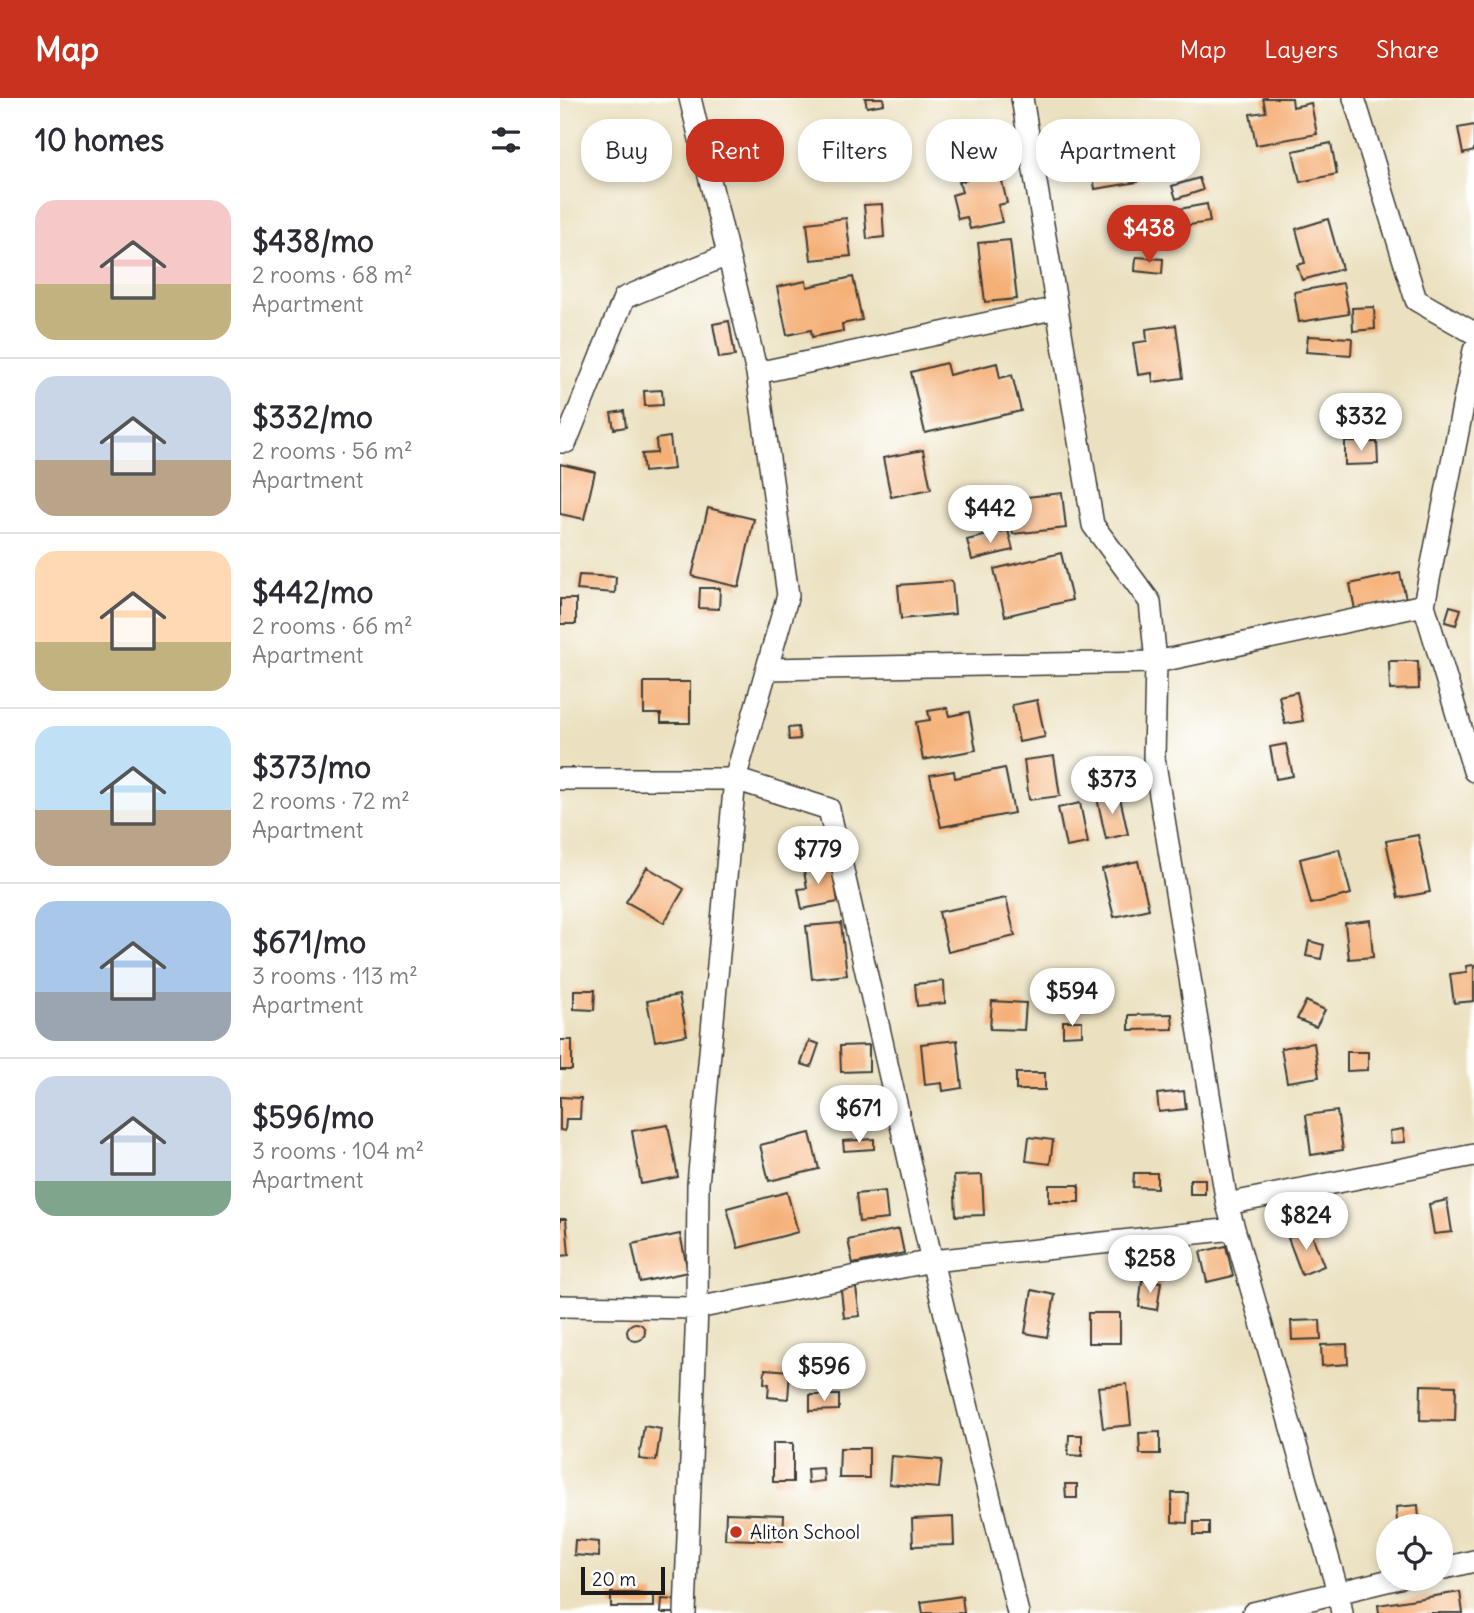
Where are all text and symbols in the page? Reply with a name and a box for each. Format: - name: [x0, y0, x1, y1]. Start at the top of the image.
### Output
- text: Map: [35, 28, 99, 70]
- text: Map: [1180, 34, 1226, 64]
- text: Layers: [1264, 34, 1338, 64]
- text: Share: [1376, 34, 1439, 64]
- chip: Buy: [581, 119, 672, 182]
- chip: Rent: [686, 119, 784, 182]
- chip: Filters: [798, 119, 912, 182]
- chip: New: [926, 119, 1022, 182]
- chip: Apartment: [1036, 119, 1200, 182]
- text: 10 homes: [35, 121, 164, 159]
- icon: filters: [487, 121, 525, 159]
- pin: $438: [1108, 206, 1190, 265]
- text: $438: [1123, 213, 1175, 242]
- text: $438/mo: [252, 222, 374, 260]
- icon: home: [91, 228, 175, 312]
- text: 2 rooms · 68 m²: [252, 260, 413, 289]
- text: Apartment: [252, 289, 364, 318]
- pin: $332: [1320, 394, 1402, 453]
- text: $332/mo: [252, 398, 373, 436]
- text: $332: [1335, 401, 1387, 430]
- icon: home: [91, 404, 175, 488]
- text: 2 rooms · 56 m²: [252, 436, 413, 465]
- text: Apartment: [252, 465, 364, 494]
- pin: $442: [949, 486, 1031, 545]
- text: $442: [964, 493, 1016, 522]
- text: $442/mo: [252, 573, 373, 611]
- icon: home: [91, 579, 175, 663]
- text: 2 rooms · 66 m²: [252, 611, 413, 640]
- text: Apartment: [252, 640, 364, 669]
- text: $373/mo: [252, 748, 371, 786]
- icon: home: [91, 754, 175, 838]
- pin: $373: [1071, 756, 1153, 816]
- text: $373: [1087, 764, 1137, 793]
- text: 2 rooms · 72 m²: [252, 786, 410, 815]
- text: Apartment: [252, 815, 364, 844]
- pin: $779: [777, 826, 859, 886]
- text: $779: [794, 834, 842, 863]
- text: $671/mo: [252, 923, 366, 961]
- icon: home: [91, 929, 175, 1013]
- text: 3 rooms · 113 m²: [252, 961, 418, 990]
- pin: $594: [1031, 968, 1113, 1028]
- text: $594: [1046, 976, 1098, 1005]
- text: Apartment: [252, 990, 364, 1019]
- pin: $671: [818, 1086, 900, 1145]
- text: $671: [836, 1093, 882, 1122]
- text: $596/mo: [252, 1098, 374, 1136]
- icon: home: [91, 1104, 175, 1188]
- text: 3 rooms · 104 m²: [252, 1136, 424, 1165]
- text: Apartment: [252, 1165, 364, 1194]
- pin: $824: [1265, 1192, 1347, 1252]
- text: $824: [1280, 1200, 1332, 1229]
- pin: $258: [1109, 1236, 1191, 1295]
- text: $258: [1124, 1243, 1176, 1272]
- pin: $596: [783, 1344, 865, 1403]
- text: $596: [798, 1351, 850, 1380]
- map controls: [1376, 1514, 1453, 1591]
- button: locate: [1376, 1514, 1453, 1591]
- place label: Aliton School: [750, 1520, 860, 1544]
- marker: Aliton School: [728, 1524, 744, 1540]
- scale bar: [581, 1564, 665, 1596]
- text: 20 m: [592, 1567, 636, 1591]

